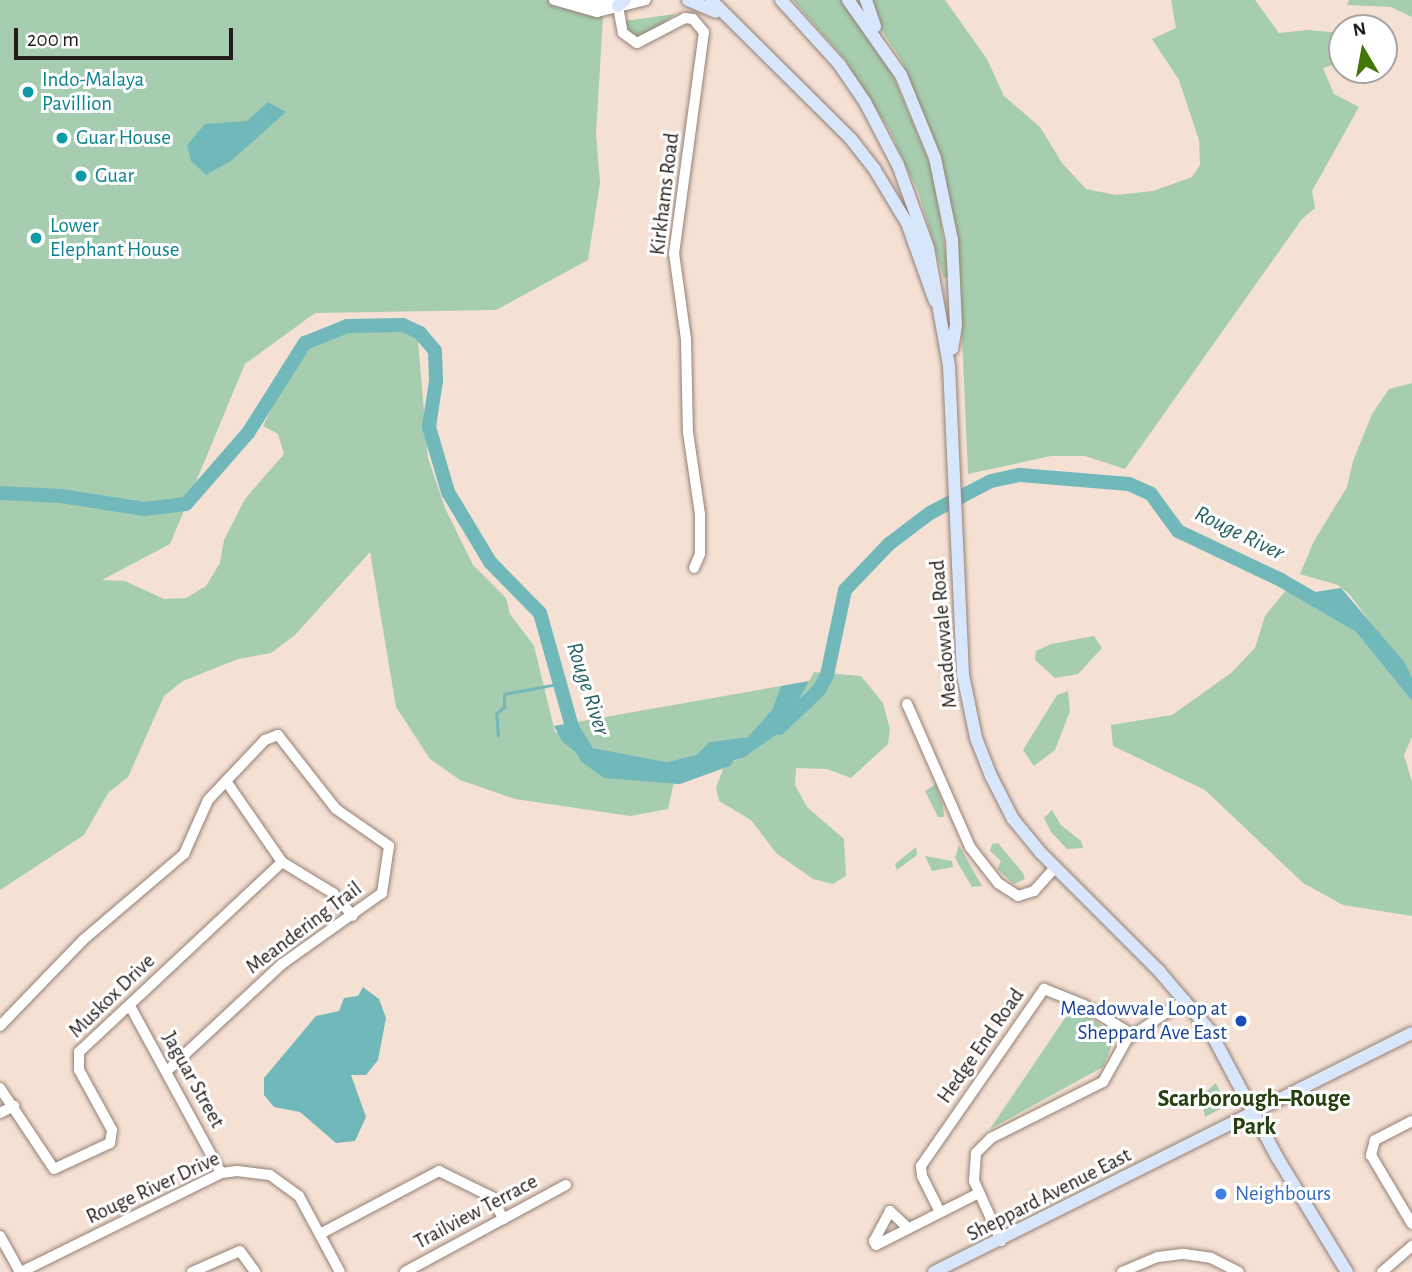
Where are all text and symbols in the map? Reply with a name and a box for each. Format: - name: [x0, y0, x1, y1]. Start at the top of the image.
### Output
- scale bar: [18, 14, 236, 58]
- north arrow: [1328, 14, 1398, 84]
- text: N: [1351, 19, 1368, 40]
- text: 200 m: [27, 29, 79, 50]
- place label: Indo-Malaya Pavillion: [42, 67, 144, 117]
- marker: Indo-Malaya Pavillion: [20, 84, 36, 100]
- place label: Guar House: [76, 125, 171, 151]
- marker: Guar House: [54, 130, 70, 146]
- street label: Kirkhams Road: [645, 131, 685, 257]
- place label: Guar: [95, 163, 134, 189]
- marker: Guar: [73, 168, 89, 184]
- place label: Lower Elephant House: [50, 213, 179, 263]
- marker: Lower Elephant House: [28, 230, 44, 246]
- water label: Rouge River: [1190, 501, 1288, 567]
- street label: Meadowvale Road: [925, 559, 963, 709]
- water label: Rouge River: [559, 639, 615, 739]
- street label: Meandering Trail: [241, 876, 367, 980]
- street label: Muskox Drive: [64, 949, 160, 1043]
- street label: Hedge End Road: [932, 984, 1030, 1108]
- place label: Meadowvale Loop at Sheppard Ave East: [1060, 996, 1227, 1046]
- marker: Meadowvale Loop at Sheppard Ave East: [1233, 1013, 1249, 1029]
- street label: Jaguar Street: [156, 1028, 230, 1132]
- district label: Scarborough–Rouge Park: [1157, 1086, 1351, 1142]
- street label: Sheppard Avenue East: [963, 1143, 1135, 1247]
- street label: Rouge River Drive: [82, 1146, 224, 1230]
- street label: Trailview Terrace: [410, 1169, 542, 1255]
- place label: Neighbours: [1235, 1181, 1331, 1207]
- marker: Neighbours: [1213, 1186, 1229, 1202]

